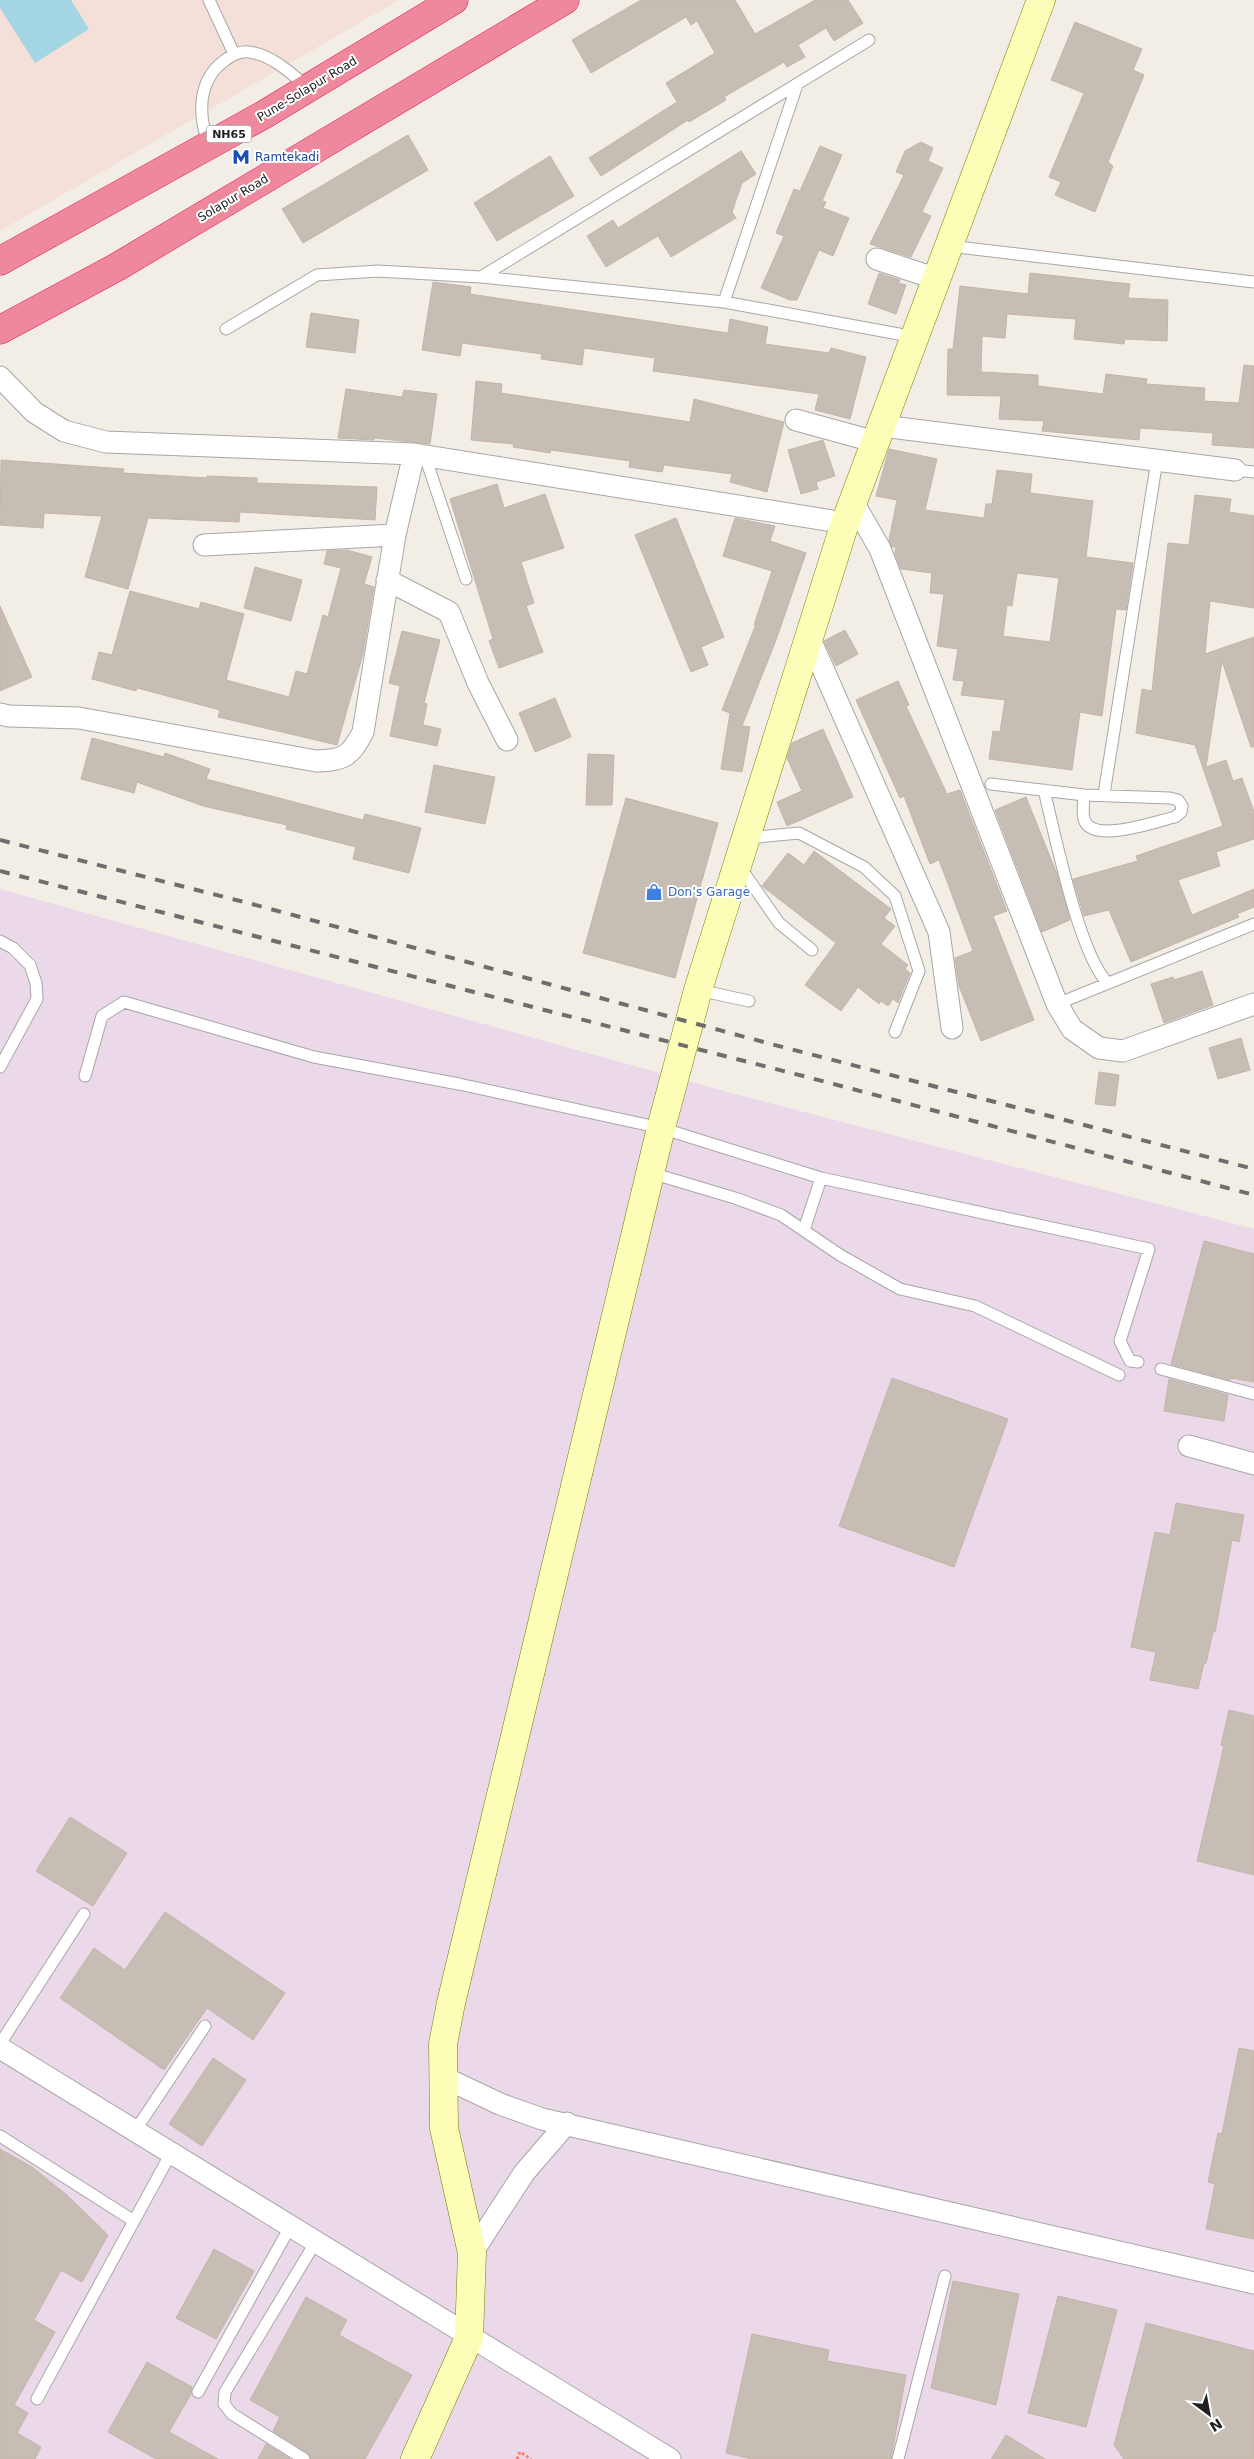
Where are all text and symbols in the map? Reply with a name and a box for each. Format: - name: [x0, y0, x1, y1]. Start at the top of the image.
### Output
- street label: Pune-Solapur Road: [255, 54, 359, 124]
- road number: NH65: [206, 126, 252, 142]
- metro station icon: Ramtekadi: [231, 147, 251, 167]
- place label: Ramtekadi: [255, 150, 319, 164]
- street label: Solapur Road: [195, 171, 271, 225]
- shop icon: Don’s Garage: [644, 882, 664, 902]
- place label: Don’s Garage: [668, 885, 750, 899]
- north arrow: [1184, 2389, 1234, 2439]
- text: N: [1207, 2415, 1225, 2435]

